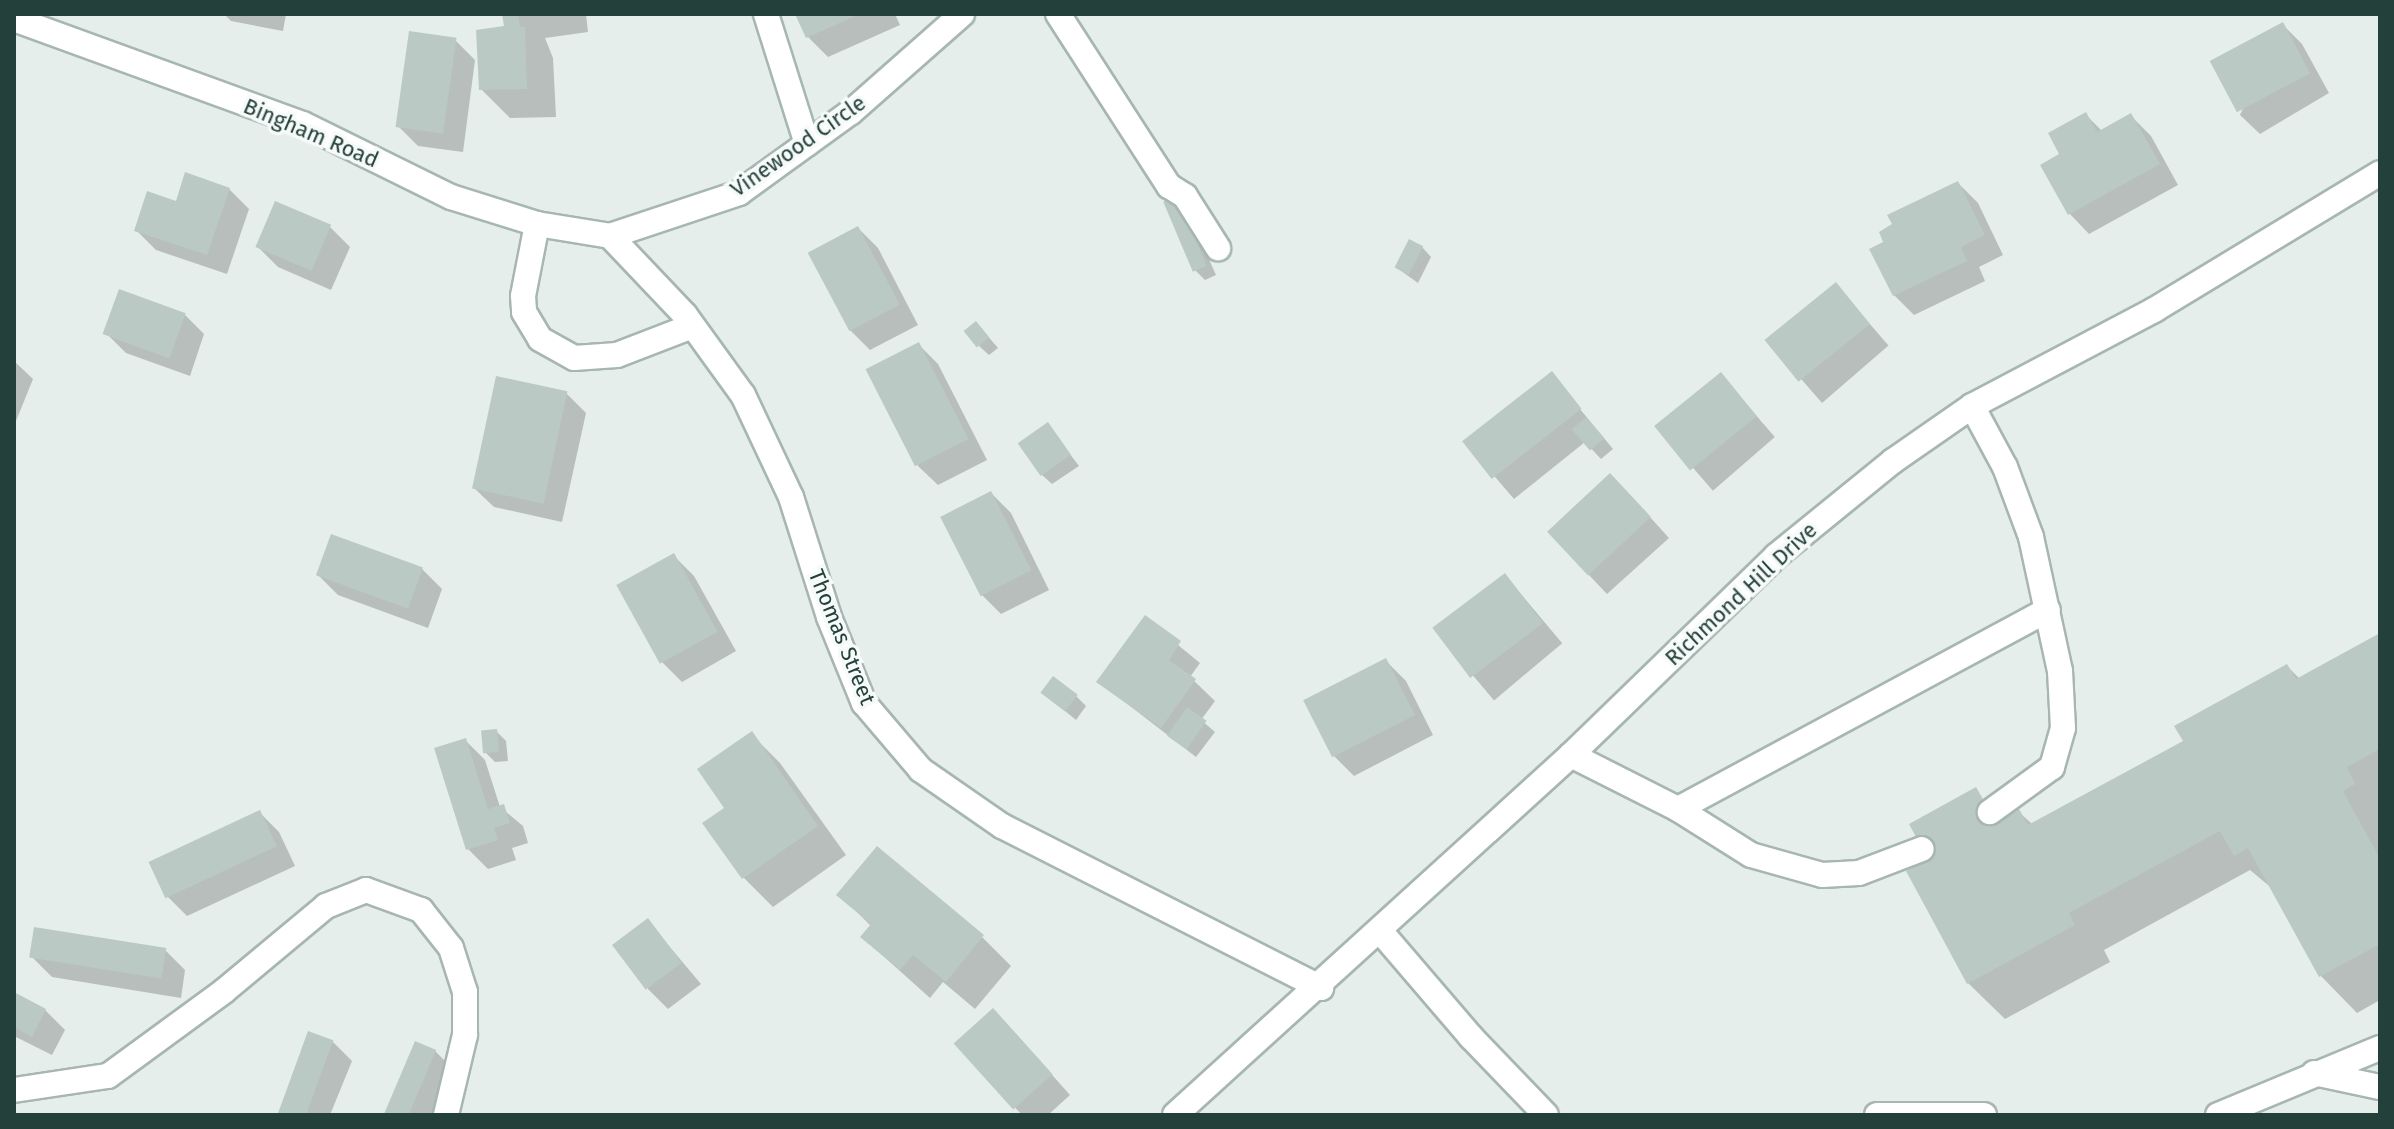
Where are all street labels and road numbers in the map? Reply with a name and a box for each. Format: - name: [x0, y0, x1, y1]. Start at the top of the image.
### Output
- street label: Vinewood Circle: [725, 90, 871, 202]
- street label: Bingham Road: [239, 93, 383, 173]
- street label: Richmond Hill Drive: [1660, 517, 1822, 671]
- street label: Thomas Street: [803, 566, 881, 708]

